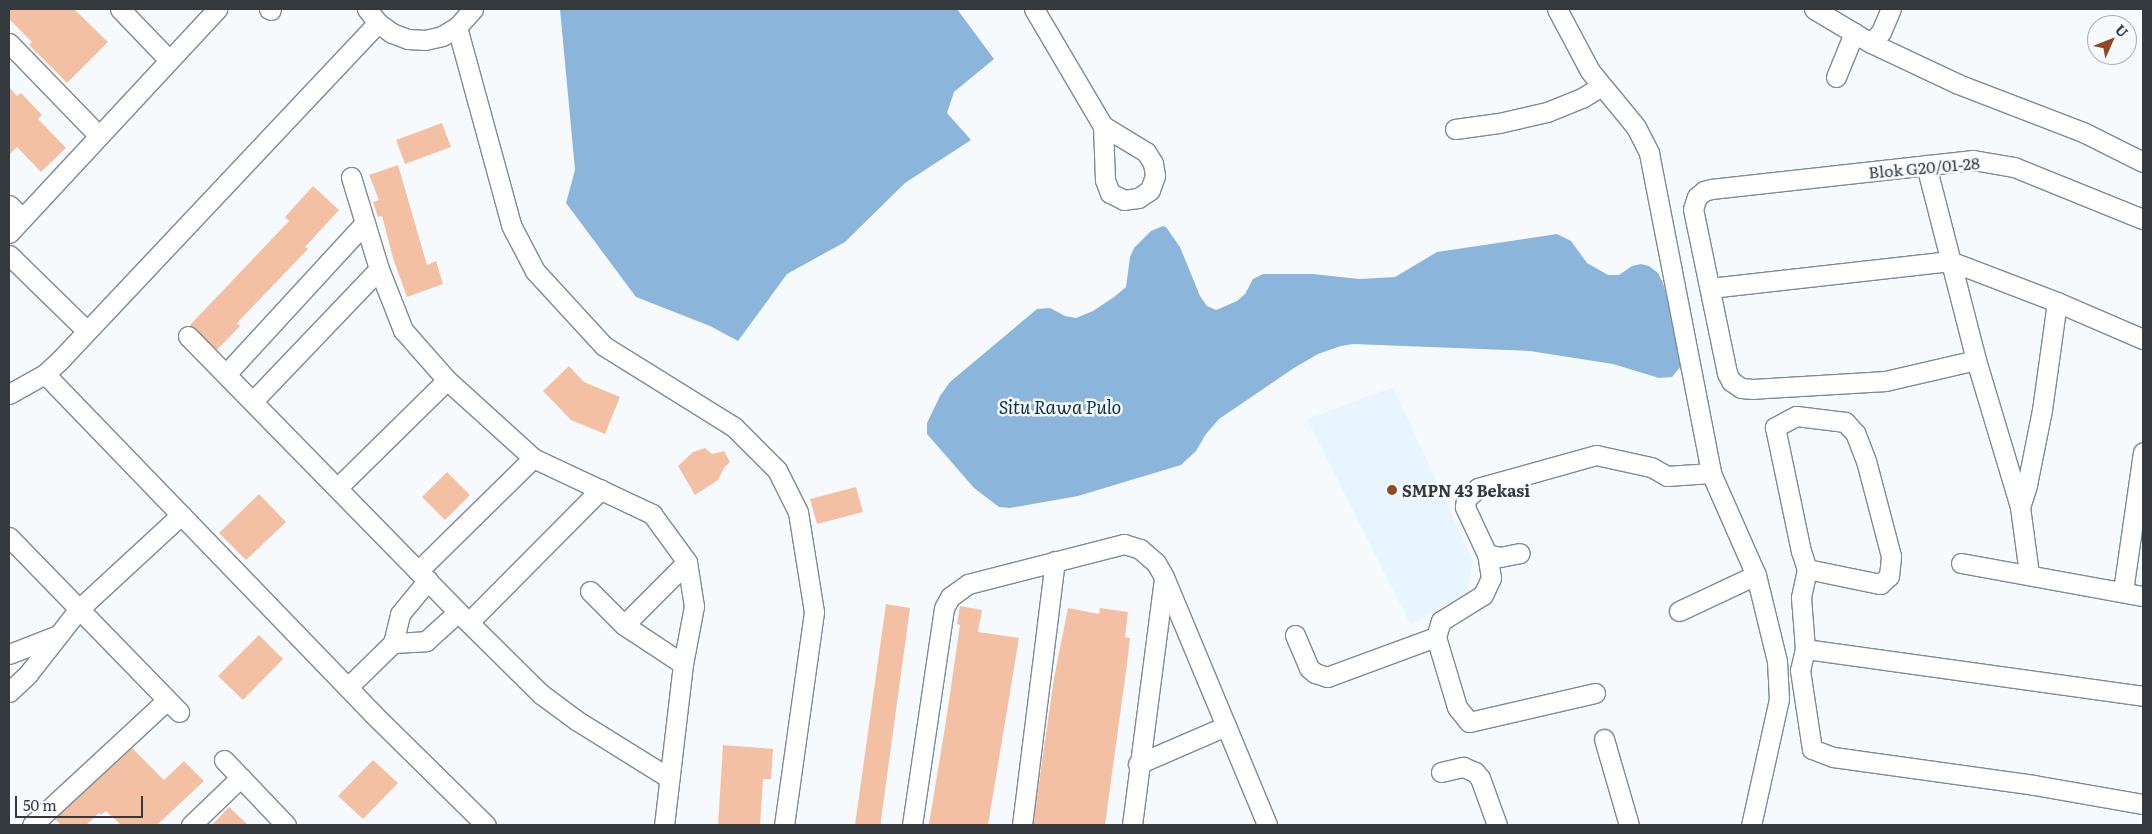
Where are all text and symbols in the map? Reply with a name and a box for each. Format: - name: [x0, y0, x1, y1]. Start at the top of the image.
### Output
- north arrow: [2087, 15, 2137, 65]
- text: U: [2111, 19, 2133, 41]
- street label: Blok G20/01-28: [1867, 153, 1981, 181]
- water label: Situ Rawa Pulo: [999, 396, 1121, 418]
- place label: SMPN 43 Bekasi: [1402, 480, 1530, 500]
- marker: SMPN 43 Bekasi: [1386, 484, 1398, 496]
- scale bar: [18, 786, 145, 818]
- text: 50 m: [23, 793, 57, 816]

